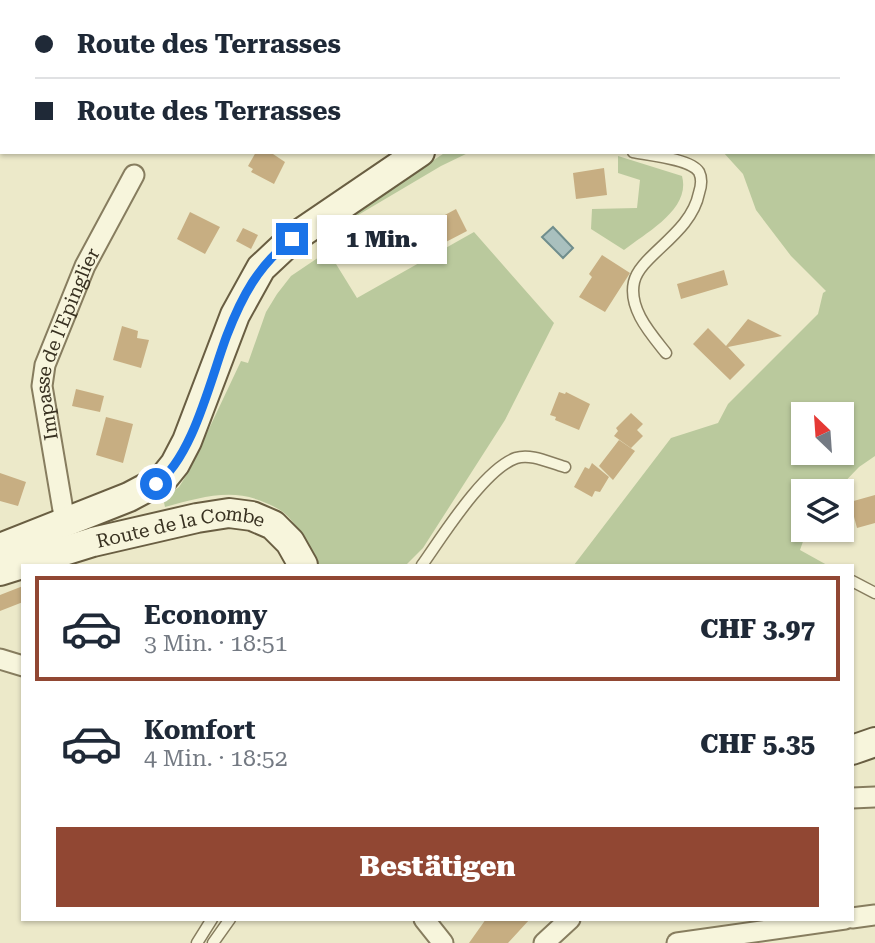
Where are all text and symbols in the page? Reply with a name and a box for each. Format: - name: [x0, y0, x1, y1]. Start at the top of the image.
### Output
- text: Route des Terrasses: [77, 29, 341, 59]
- text: Route des Terrasses: [77, 96, 341, 126]
- callout: 1 Min.: [316, 215, 446, 264]
- route end: [276, 223, 308, 255]
- text: 1 Min.: [346, 226, 418, 253]
- street label: Impasse de l'Epinglier: [31, 244, 105, 442]
- north arrow: [791, 402, 854, 466]
- map controls: [791, 402, 854, 542]
- route start: [140, 468, 172, 500]
- button: layers: [791, 479, 854, 542]
- street label: Route de la Combe: [94, 502, 269, 553]
- icon: car: [60, 597, 123, 660]
- text: Economy: [144, 600, 267, 630]
- text: CHF 3.97: [700, 614, 815, 644]
- text: 3 Min. · 18:51: [144, 630, 288, 657]
- icon: car: [60, 712, 123, 775]
- text: Komfort: [144, 715, 256, 745]
- text: CHF 5.35: [700, 729, 815, 759]
- text: 4 Min. · 18:52: [144, 745, 288, 772]
- button: Bestätigen: [56, 827, 819, 907]

